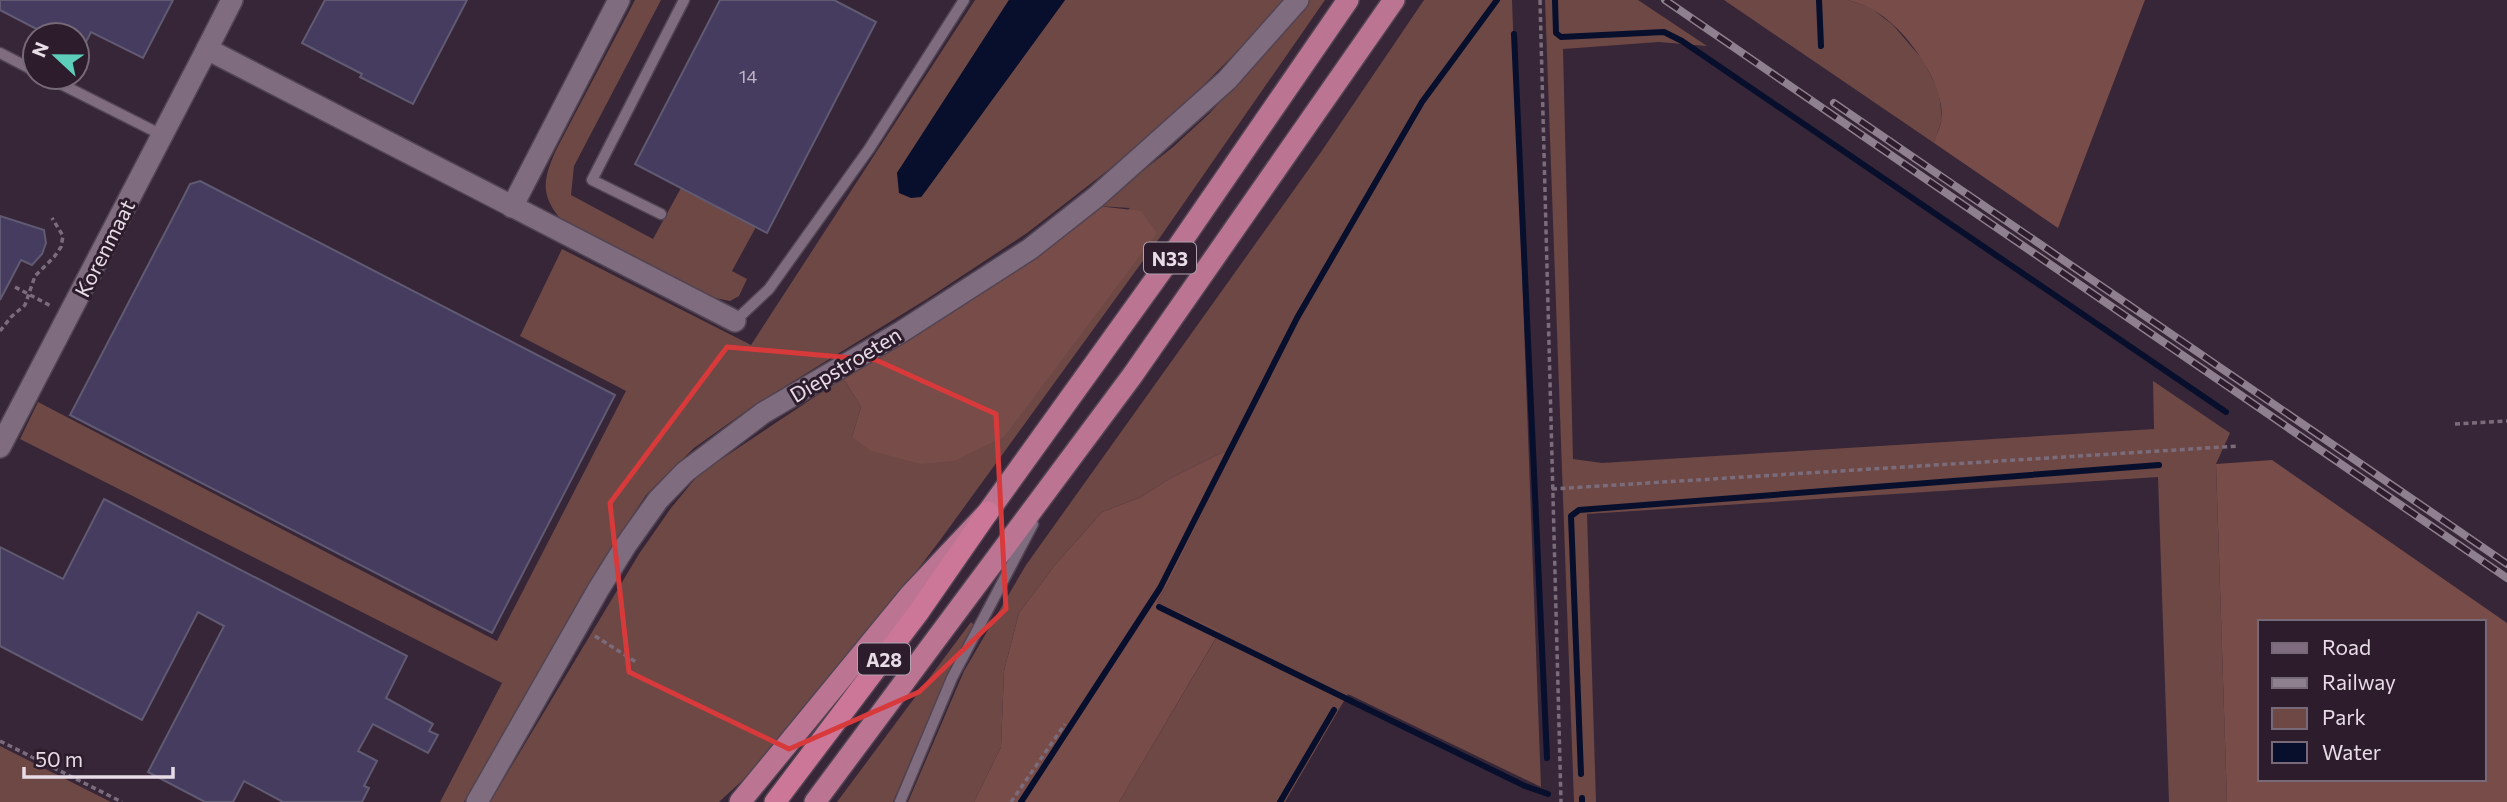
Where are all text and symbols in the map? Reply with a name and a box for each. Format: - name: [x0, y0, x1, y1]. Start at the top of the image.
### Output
- north arrow: [21, 21, 91, 91]
- text: N: [26, 39, 53, 60]
- house number: 14: [739, 65, 757, 87]
- street label: Korenmaat: [69, 195, 139, 301]
- road number: N33: [1144, 242, 1196, 274]
- street label: Diepstroeten: [785, 321, 905, 407]
- legend: [2258, 620, 2486, 781]
- text: Road: [2322, 634, 2371, 659]
- road number: A28: [858, 644, 910, 674]
- text: Railway: [2322, 669, 2396, 694]
- text: Park: [2322, 704, 2366, 729]
- scale bar: [24, 736, 173, 780]
- text: Water: [2322, 739, 2381, 764]
- text: 50 m: [35, 746, 83, 771]

